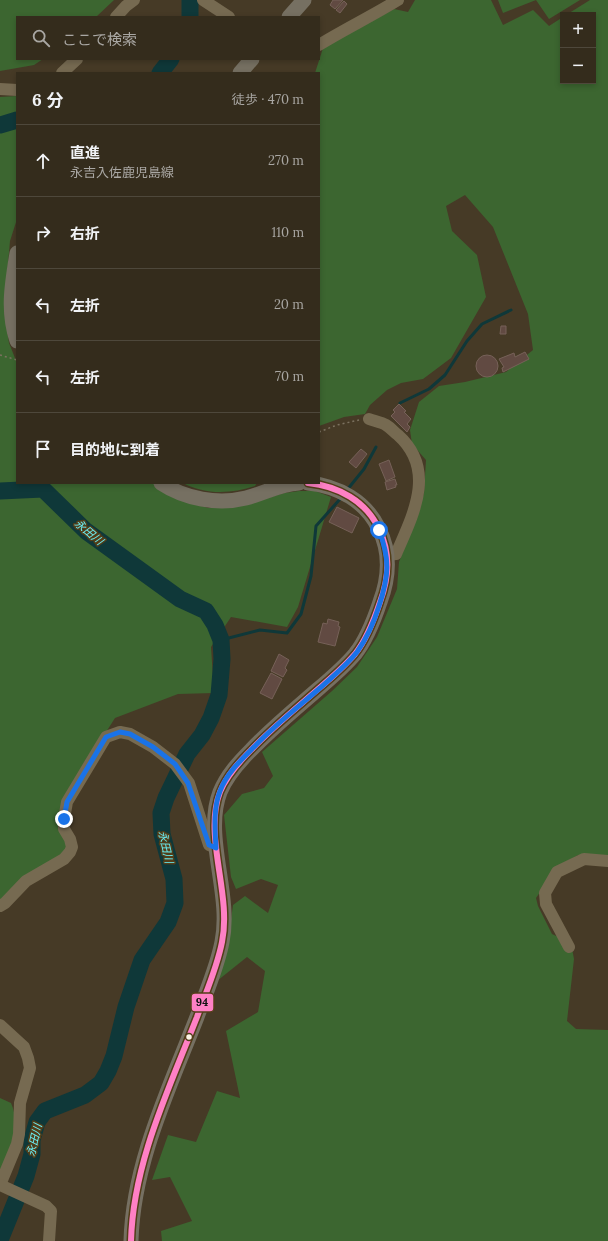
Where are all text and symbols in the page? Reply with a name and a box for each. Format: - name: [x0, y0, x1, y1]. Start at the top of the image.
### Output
- map controls: [560, 12, 596, 84]
- button: +: [560, 12, 596, 48]
- search box: [16, 16, 320, 60]
- icon: search: [30, 27, 52, 49]
- text: ここで検索: [62, 30, 137, 49]
- button: −: [560, 48, 596, 84]
- text: 6 分: [32, 89, 63, 111]
- text: 徒歩 · 470 m: [232, 91, 304, 108]
- text: 直進: [70, 143, 100, 162]
- icon: ahead: [32, 150, 54, 172]
- text: 270 m: [268, 152, 304, 169]
- text: 永吉入佐鹿児島線: [70, 164, 174, 181]
- icon: right: [32, 222, 54, 244]
- text: 右折: [70, 224, 100, 243]
- text: 110 m: [271, 224, 304, 241]
- icon: left: [32, 294, 54, 316]
- text: 左折: [70, 296, 100, 315]
- text: 20 m: [274, 296, 304, 313]
- icon: left: [32, 366, 54, 388]
- text: 左折: [70, 368, 100, 387]
- text: 70 m: [275, 368, 304, 385]
- icon: arrive: [32, 438, 54, 460]
- text: 目的地に到着: [70, 440, 160, 459]
- water label: 永田川: [72, 516, 107, 549]
- route start: [370, 521, 388, 539]
- route end: [55, 810, 73, 828]
- water label: 永田川: [155, 829, 177, 866]
- line badge: 94: [191, 993, 214, 1012]
- text: 94: [196, 995, 208, 1009]
- unlabelled marker: [184, 1032, 194, 1042]
- water label: 永田川: [23, 1121, 45, 1158]

